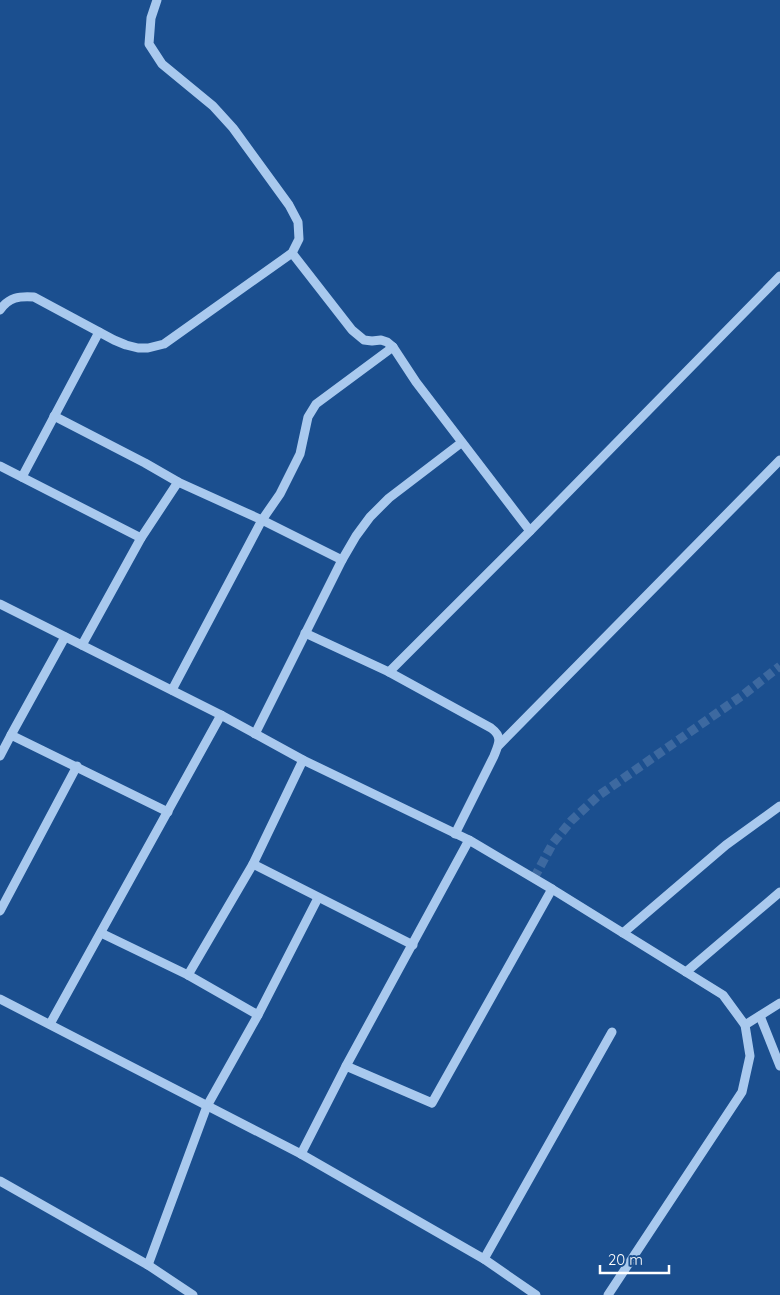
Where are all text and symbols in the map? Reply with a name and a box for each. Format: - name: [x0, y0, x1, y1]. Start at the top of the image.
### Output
- scale bar: [600, 1242, 669, 1274]
- text: 20 m: [608, 1250, 643, 1269]

